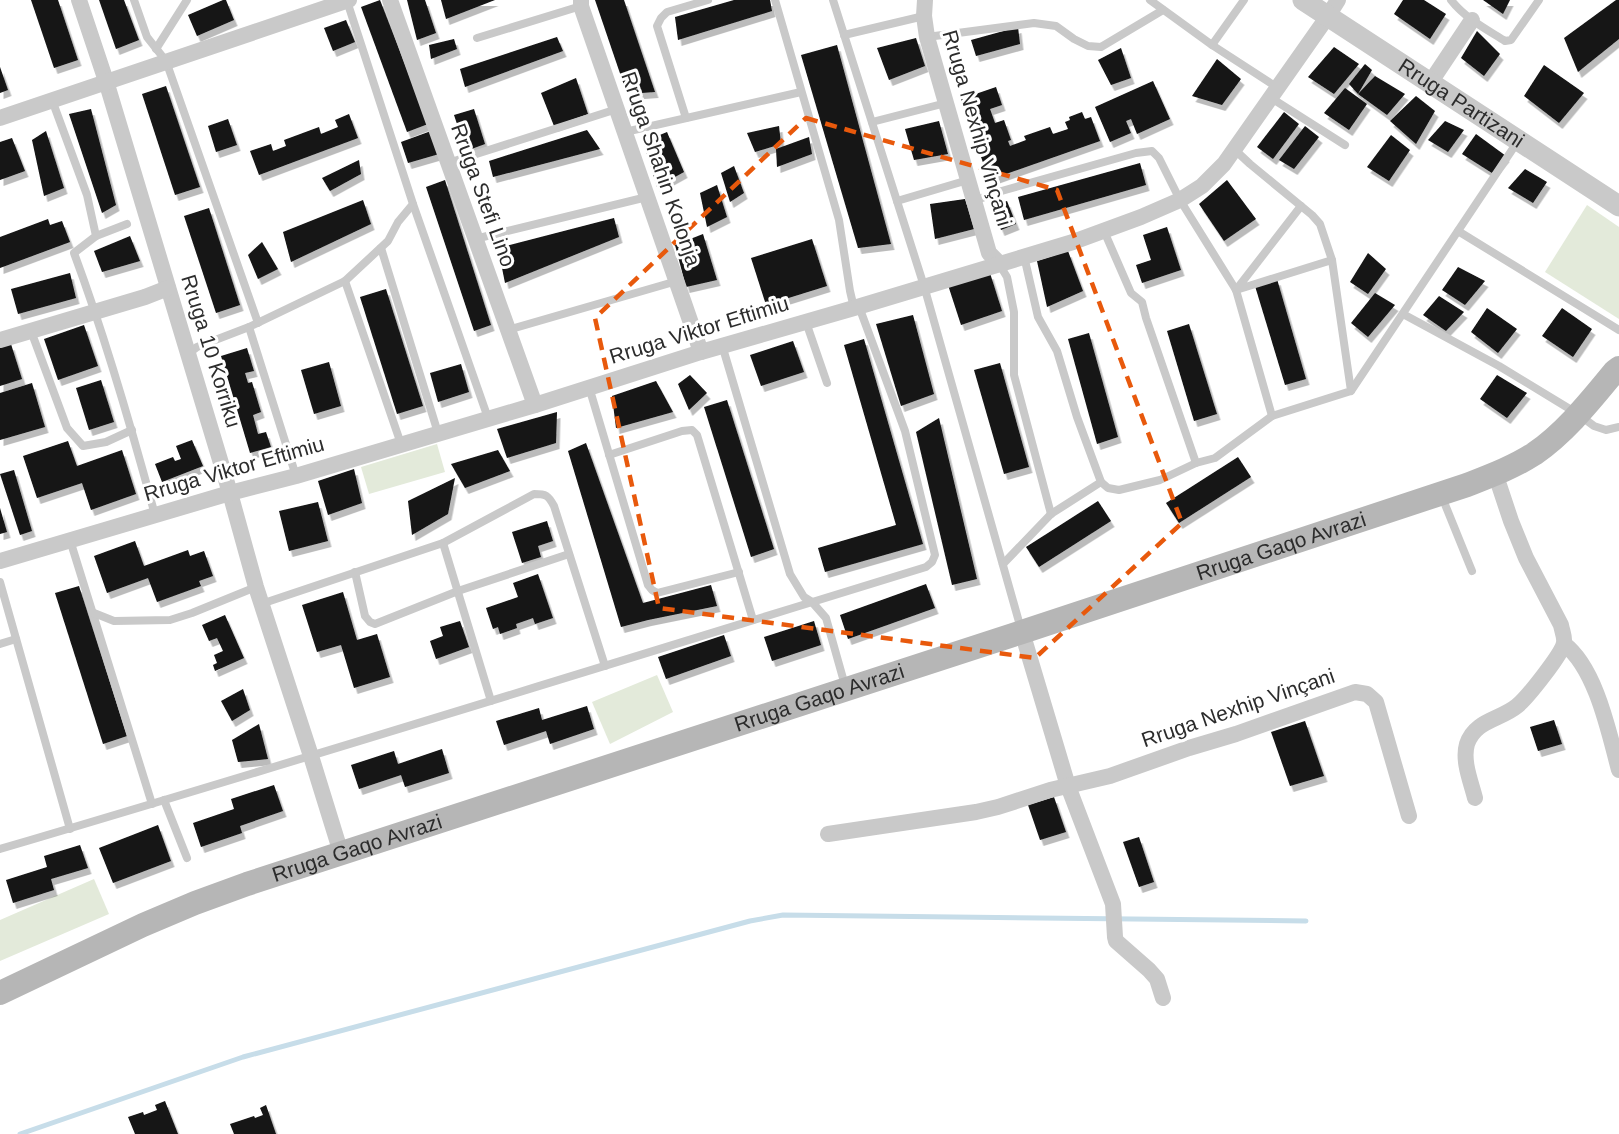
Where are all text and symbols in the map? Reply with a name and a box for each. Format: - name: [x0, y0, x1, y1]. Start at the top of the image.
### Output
- street label: Rruga Nexhip Vinçani: [938, 27, 1016, 228]
- street label: Rruga Partizani: [1395, 54, 1529, 152]
- street label: Rruga Shahin Kolonja: [617, 69, 706, 269]
- street label: Rruga Stefi Lino: [447, 120, 520, 270]
- street label: Rruga 10 Korriku: [177, 272, 246, 430]
- street label: Rruga Viktor Eftimiu: [606, 291, 791, 368]
- street label: Rruga Viktor Eftimiu: [141, 432, 327, 505]
- street label: Rruga Gaqo Avrazi: [1193, 507, 1369, 585]
- street label: Rruga Gaqo Avrazi: [731, 659, 907, 736]
- street label: Rruga Nexhip Vinçani: [1138, 664, 1337, 751]
- street label: Rruga Gaqo Avrazi: [269, 809, 445, 886]

